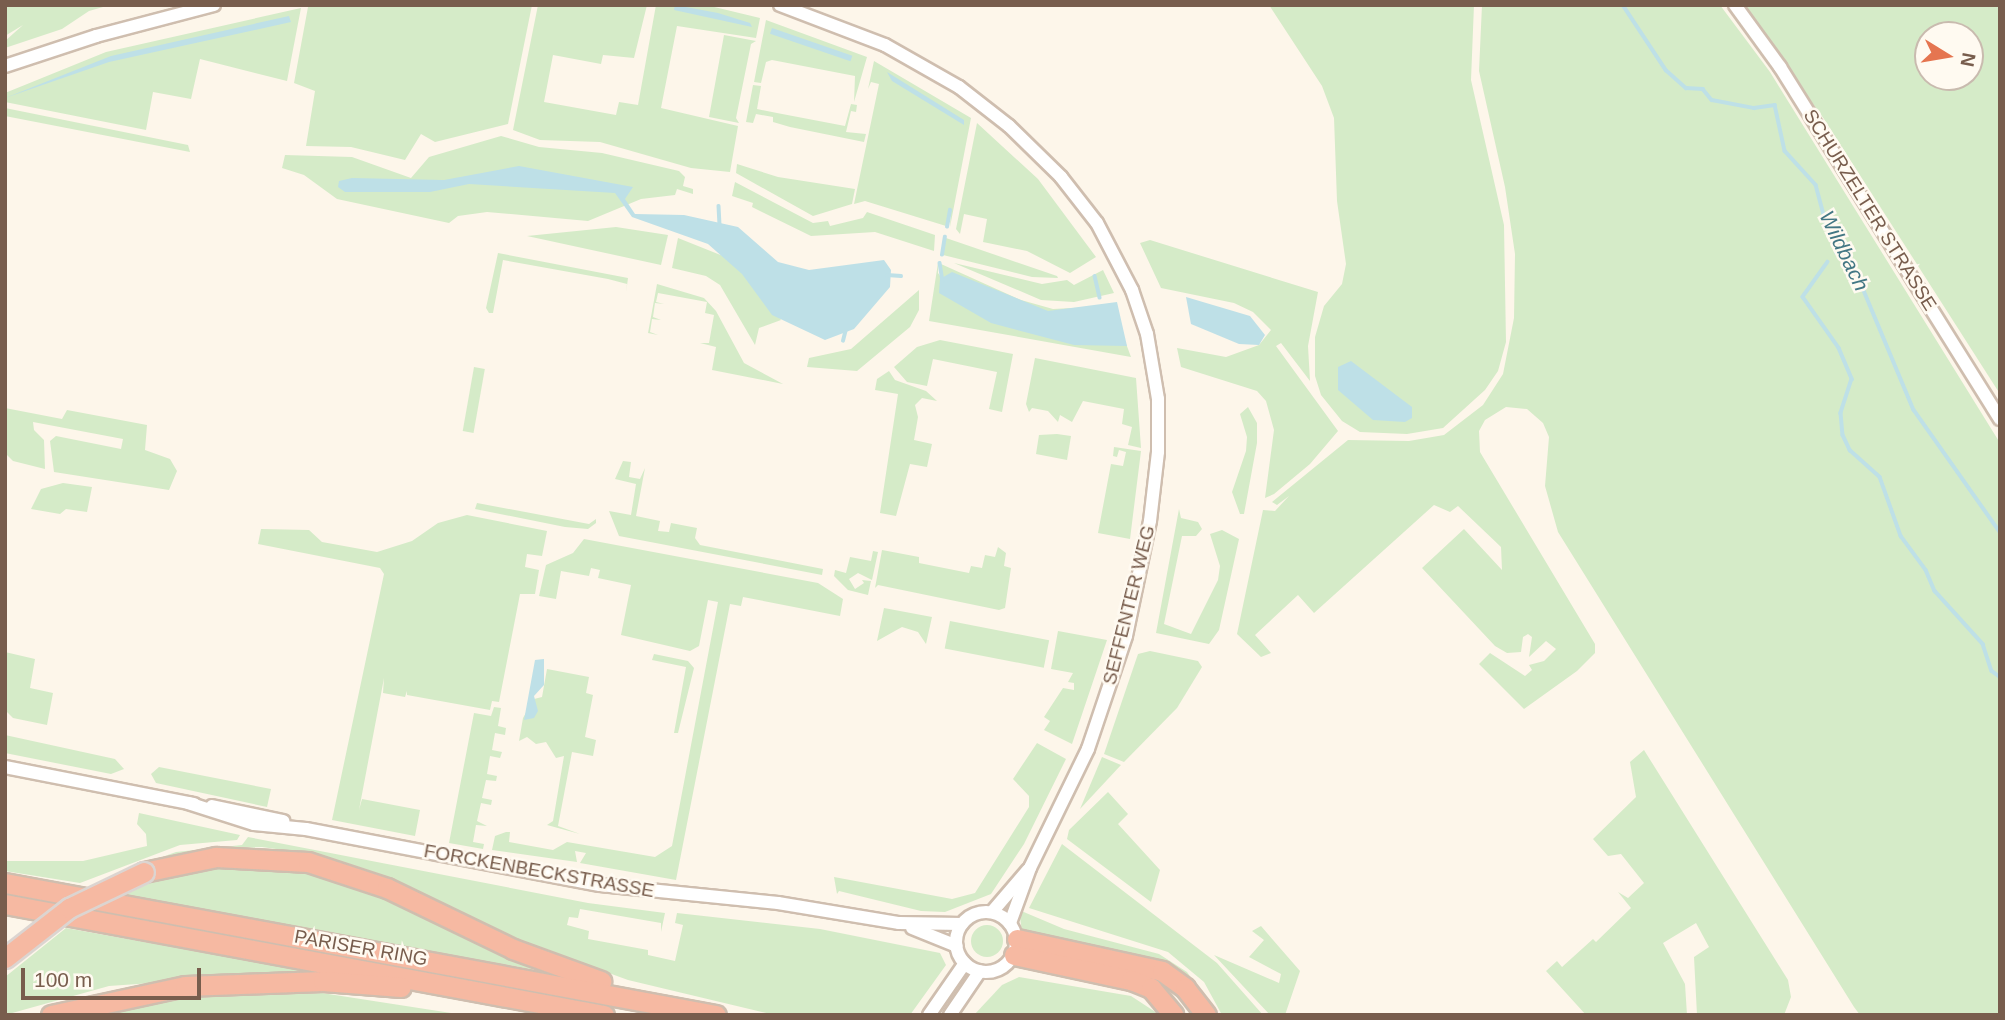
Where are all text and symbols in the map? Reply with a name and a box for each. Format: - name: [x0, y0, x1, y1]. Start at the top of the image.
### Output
- north arrow: [1914, 21, 1984, 91]
- text: N: [1957, 51, 1980, 68]
- street label: SCHURZELTER STRASSE: [1799, 105, 1941, 315]
- water label: Wildbach: [1814, 207, 1874, 295]
- street label: SEFFENTER WEG: [1098, 523, 1160, 687]
- street label: FORCKENBECKSTRASSE: [422, 840, 656, 902]
- street label: PARISER RING: [293, 925, 429, 971]
- scale bar: [24, 954, 205, 998]
- text: 100 m: [34, 968, 92, 991]

